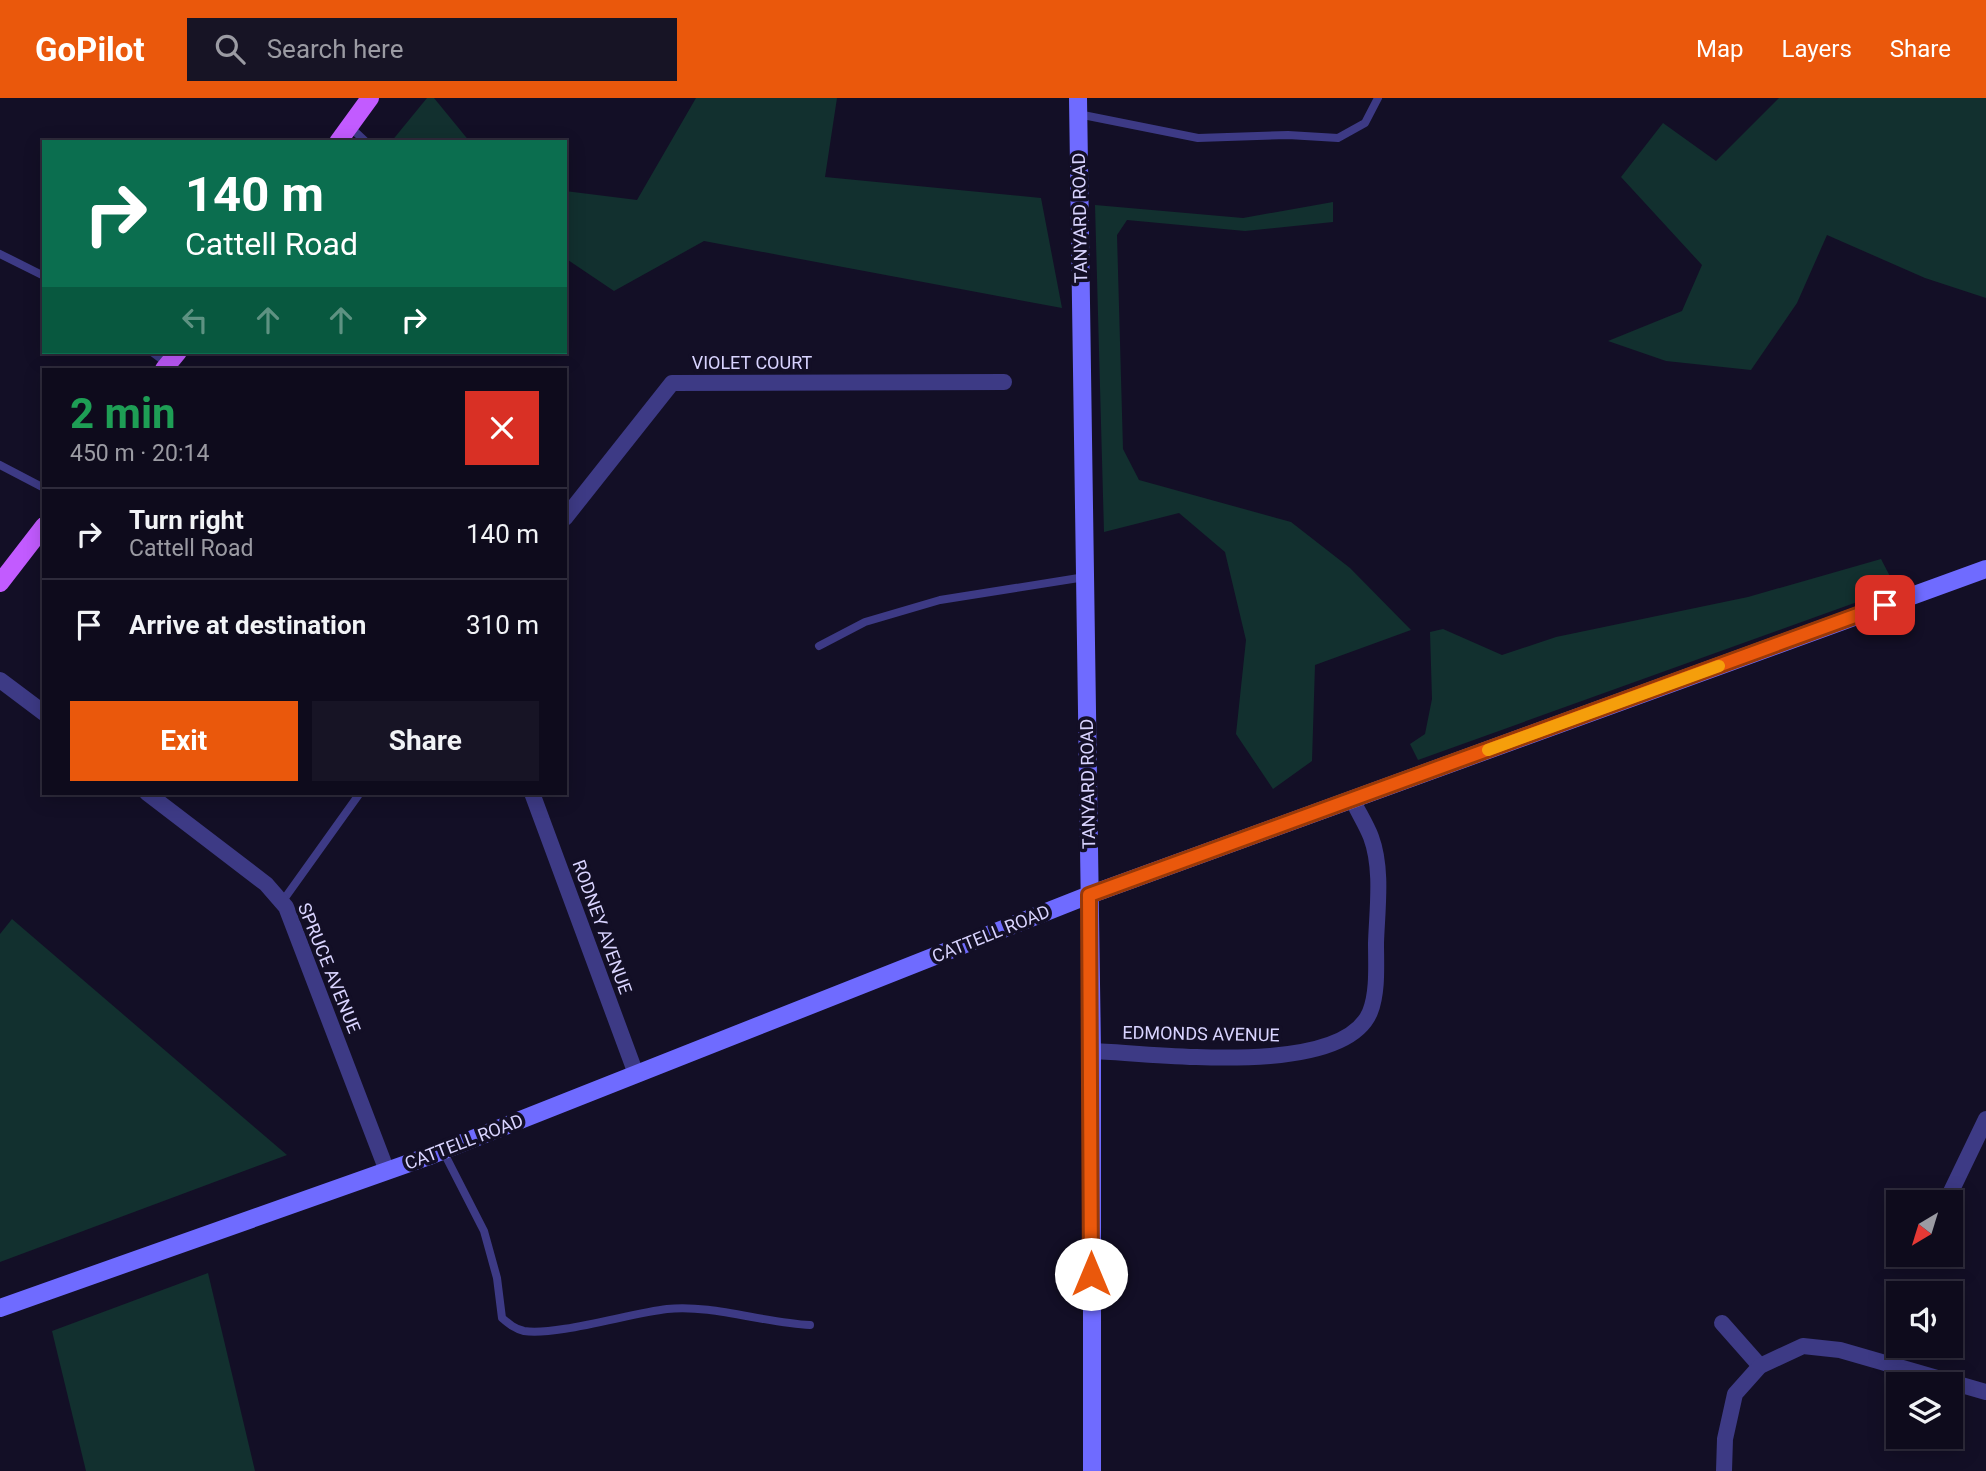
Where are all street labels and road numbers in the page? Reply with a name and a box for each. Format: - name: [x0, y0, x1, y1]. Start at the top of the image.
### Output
- street label: TANYARD ROAD: [1068, 153, 1091, 283]
- street label: VIOLET COURT: [692, 352, 813, 373]
- street label: TANYARD ROAD: [1076, 719, 1099, 849]
- street label: RODNEY AVENUE: [568, 857, 636, 997]
- street label: SPRUCE AVENUE: [294, 900, 365, 1036]
- street label: CATTELL ROAD: [929, 900, 1053, 967]
- street label: EDMONDS AVENUE: [1122, 1022, 1280, 1045]
- street label: CATTELL ROAD: [402, 1109, 526, 1174]

